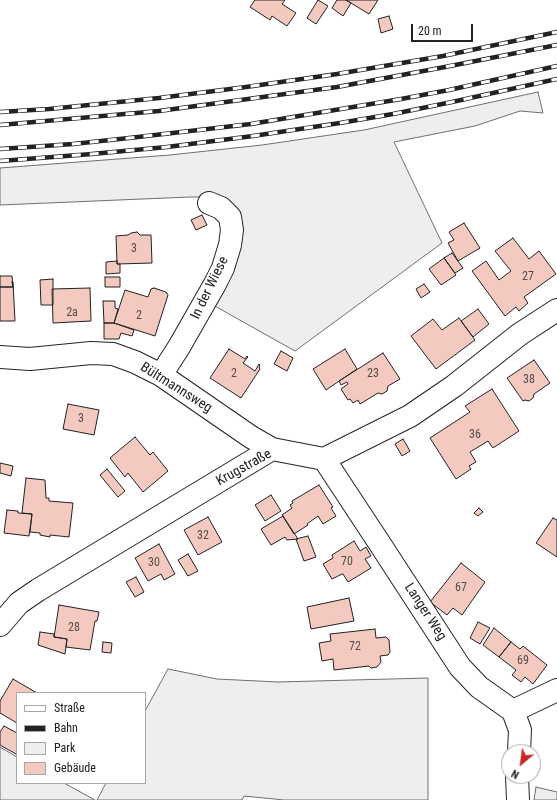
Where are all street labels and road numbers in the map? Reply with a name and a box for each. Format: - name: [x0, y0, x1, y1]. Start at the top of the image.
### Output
- street label: In der Wiese: [188, 254, 232, 322]
- street label: Bültmannsweg: [137, 359, 215, 417]
- street label: Krugstraße: [213, 446, 275, 490]
- street label: Langer Weg: [400, 580, 450, 644]

